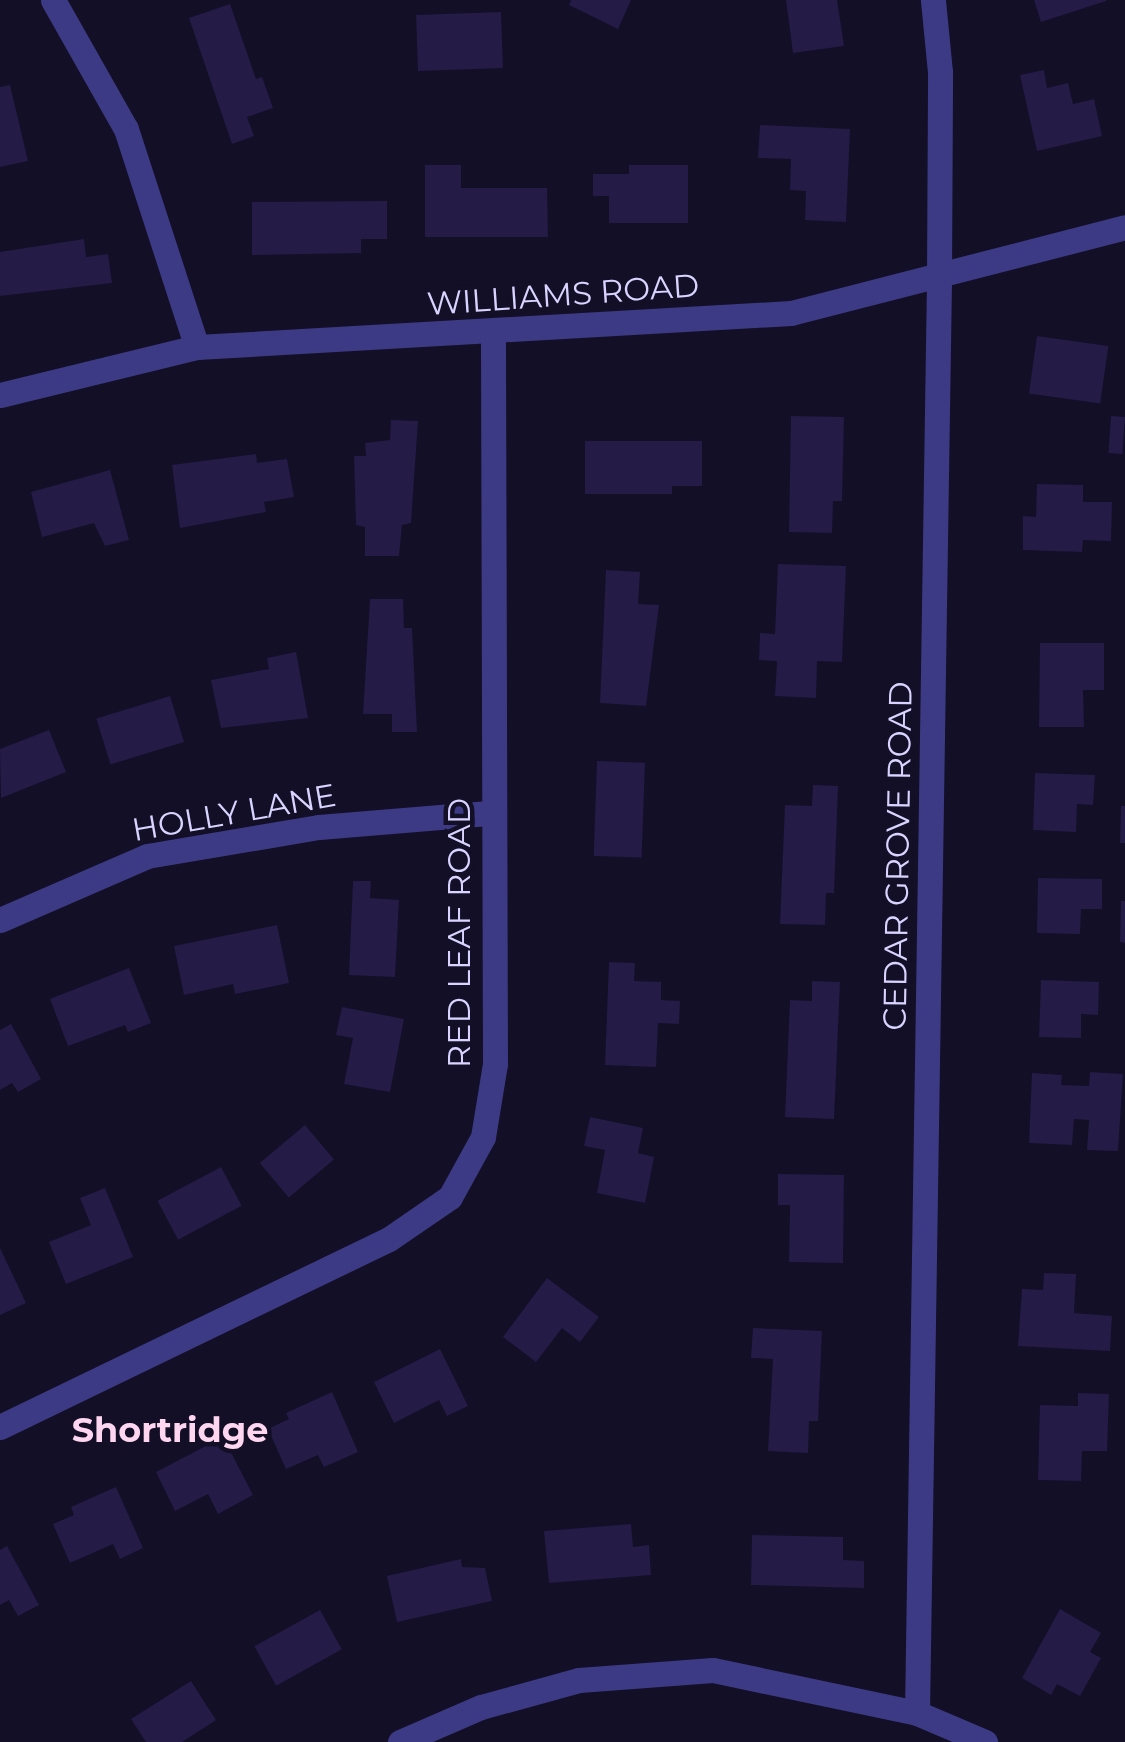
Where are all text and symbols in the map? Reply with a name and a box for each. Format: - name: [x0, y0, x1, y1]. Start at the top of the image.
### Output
- street label: WILLIAMS ROAD: [426, 266, 700, 324]
- street label: CEDAR GROVE ROAD: [876, 681, 920, 1031]
- street label: HOLLY LANE: [129, 776, 339, 850]
- street label: RED LEAF ROAD: [440, 798, 478, 1068]
- district label: Shortridge: [72, 1409, 268, 1451]

